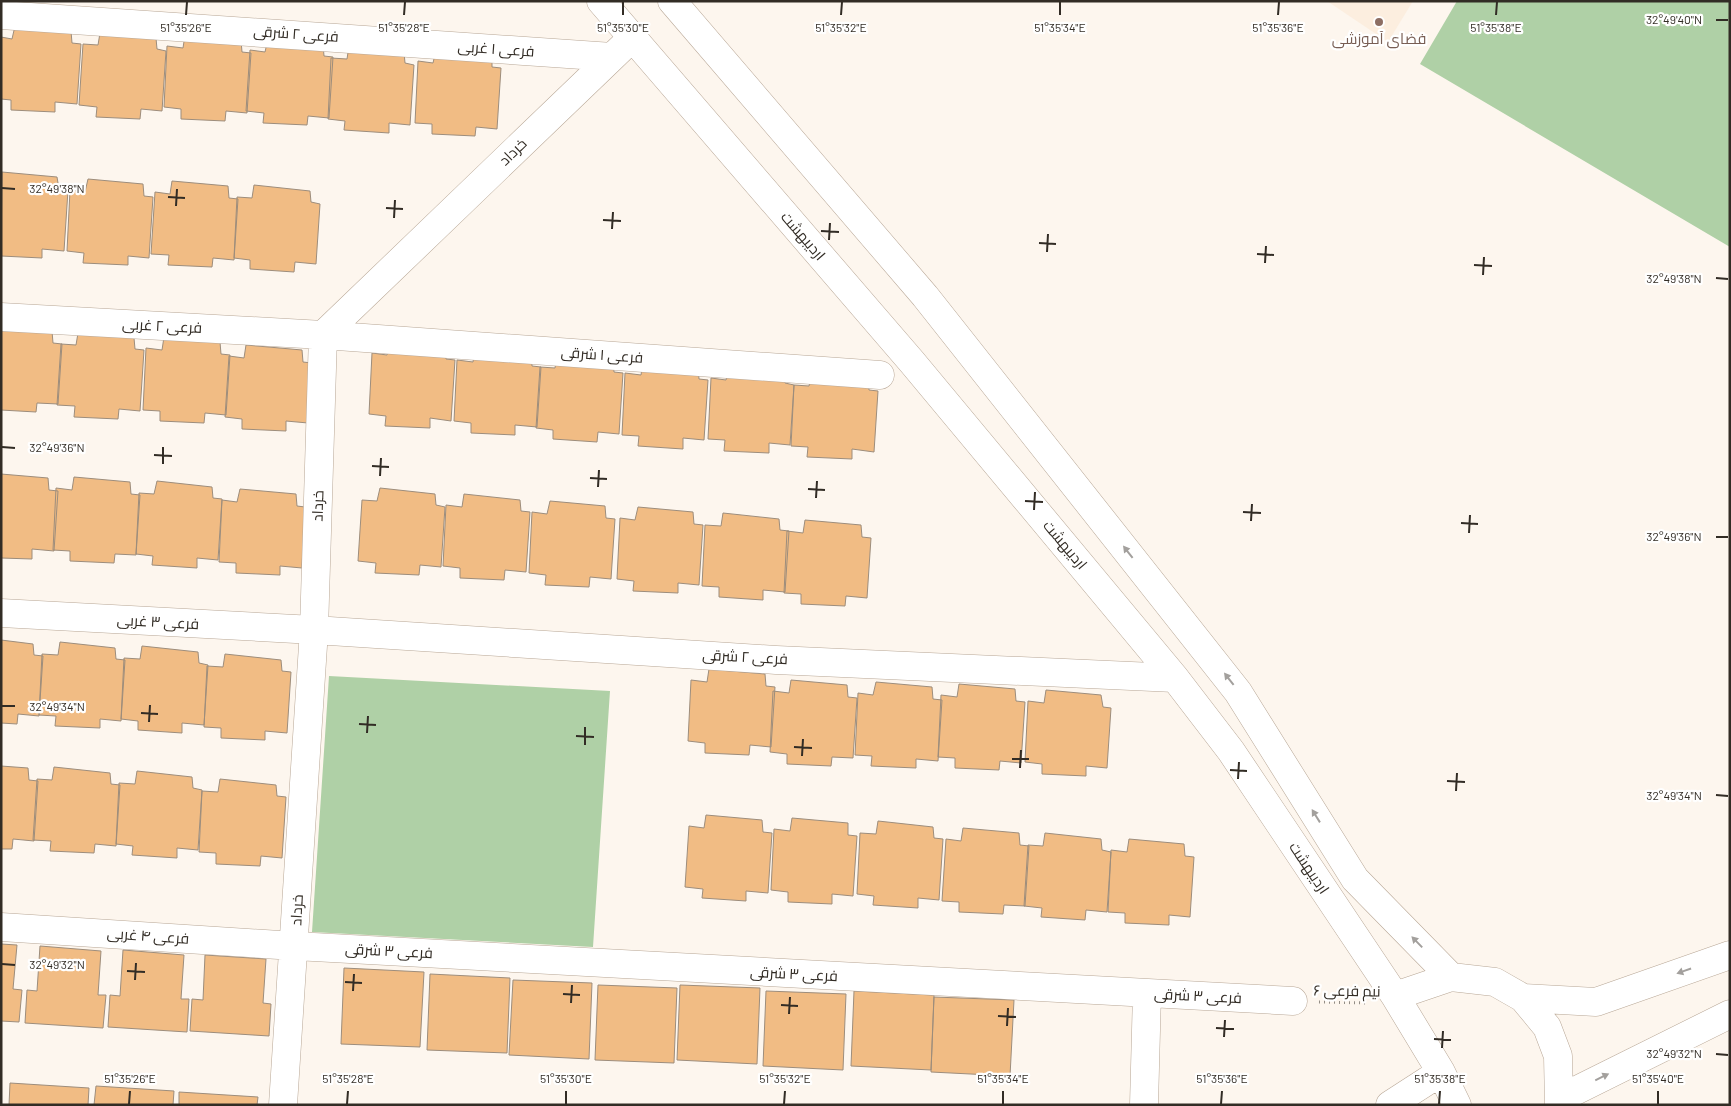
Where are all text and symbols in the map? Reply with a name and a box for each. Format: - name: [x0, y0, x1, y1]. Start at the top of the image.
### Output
- text: 32°49'40"N: [1646, 12, 1702, 26]
- marker: فضای آموزشی: [1373, 16, 1385, 28]
- text: 51°35'26"E: [160, 20, 212, 34]
- text: 51°35'28"E: [378, 20, 430, 34]
- text: 51°35'30"E: [597, 20, 649, 34]
- text: 51°35'32"E: [815, 20, 867, 34]
- text: 51°35'34"E: [1034, 20, 1086, 34]
- text: 51°35'36"E: [1252, 20, 1304, 34]
- text: 51°35'38"E: [1470, 20, 1522, 34]
- street label: فرعی ۲ شرقی: [253, 21, 339, 47]
- place label: فضای آموزشی: [1332, 29, 1426, 49]
- street label: فرعی ۱ غربی: [457, 36, 535, 62]
- street label: خرداد: [495, 134, 531, 169]
- text: 32°49'38"N: [29, 181, 85, 195]
- street label: اردیبهشت: [776, 207, 830, 265]
- text: 32°49'38"N: [1646, 271, 1702, 285]
- street label: فرعی ۲ غربی: [121, 314, 203, 338]
- street label: فرعی ۱ شرقی: [560, 342, 644, 368]
- text: 32°49'36"N: [29, 440, 85, 454]
- street label: خرداد: [307, 490, 328, 522]
- street label: اردیبهشت: [1038, 516, 1092, 574]
- text: 32°49'36"N: [1646, 529, 1702, 543]
- one-way arrow: [1122, 546, 1133, 559]
- street label: فرعی ۳ غربی: [116, 610, 200, 634]
- street label: فرعی ۲ شرقی: [702, 645, 788, 669]
- one-way arrow: [1223, 673, 1234, 686]
- text: 32°49'34"N: [29, 699, 85, 713]
- text: 32°49'34"N: [1646, 788, 1702, 802]
- one-way arrow: [1311, 810, 1320, 823]
- street label: اردیبهشت: [1284, 838, 1334, 898]
- street label: خرداد: [286, 894, 307, 926]
- street label: فرعی ۴ غربی: [106, 923, 190, 949]
- one-way arrow: [1411, 937, 1423, 949]
- street label: فرعی ۳ شرقی: [345, 939, 433, 963]
- text: 32°49'32"N: [29, 957, 85, 971]
- street label: فرعی ۳ شرقی: [750, 962, 838, 986]
- one-way arrow: [1676, 968, 1691, 976]
- street label: نیم فرعی ۶: [1313, 980, 1381, 1002]
- street label: فرعی ۳ شرقی: [1154, 984, 1242, 1008]
- text: 32°49'32"N: [1646, 1046, 1702, 1060]
- text: 51°35'26"E: [104, 1071, 156, 1085]
- text: 51°35'28"E: [322, 1071, 374, 1085]
- text: 51°35'30"E: [540, 1071, 592, 1085]
- text: 51°35'32"E: [759, 1071, 811, 1085]
- text: 51°35'34"E: [977, 1071, 1029, 1085]
- text: 51°35'36"E: [1196, 1071, 1248, 1085]
- text: 51°35'38"E: [1414, 1071, 1466, 1085]
- text: 51°35'40"E: [1632, 1071, 1684, 1085]
- one-way arrow: [1595, 1073, 1610, 1081]

